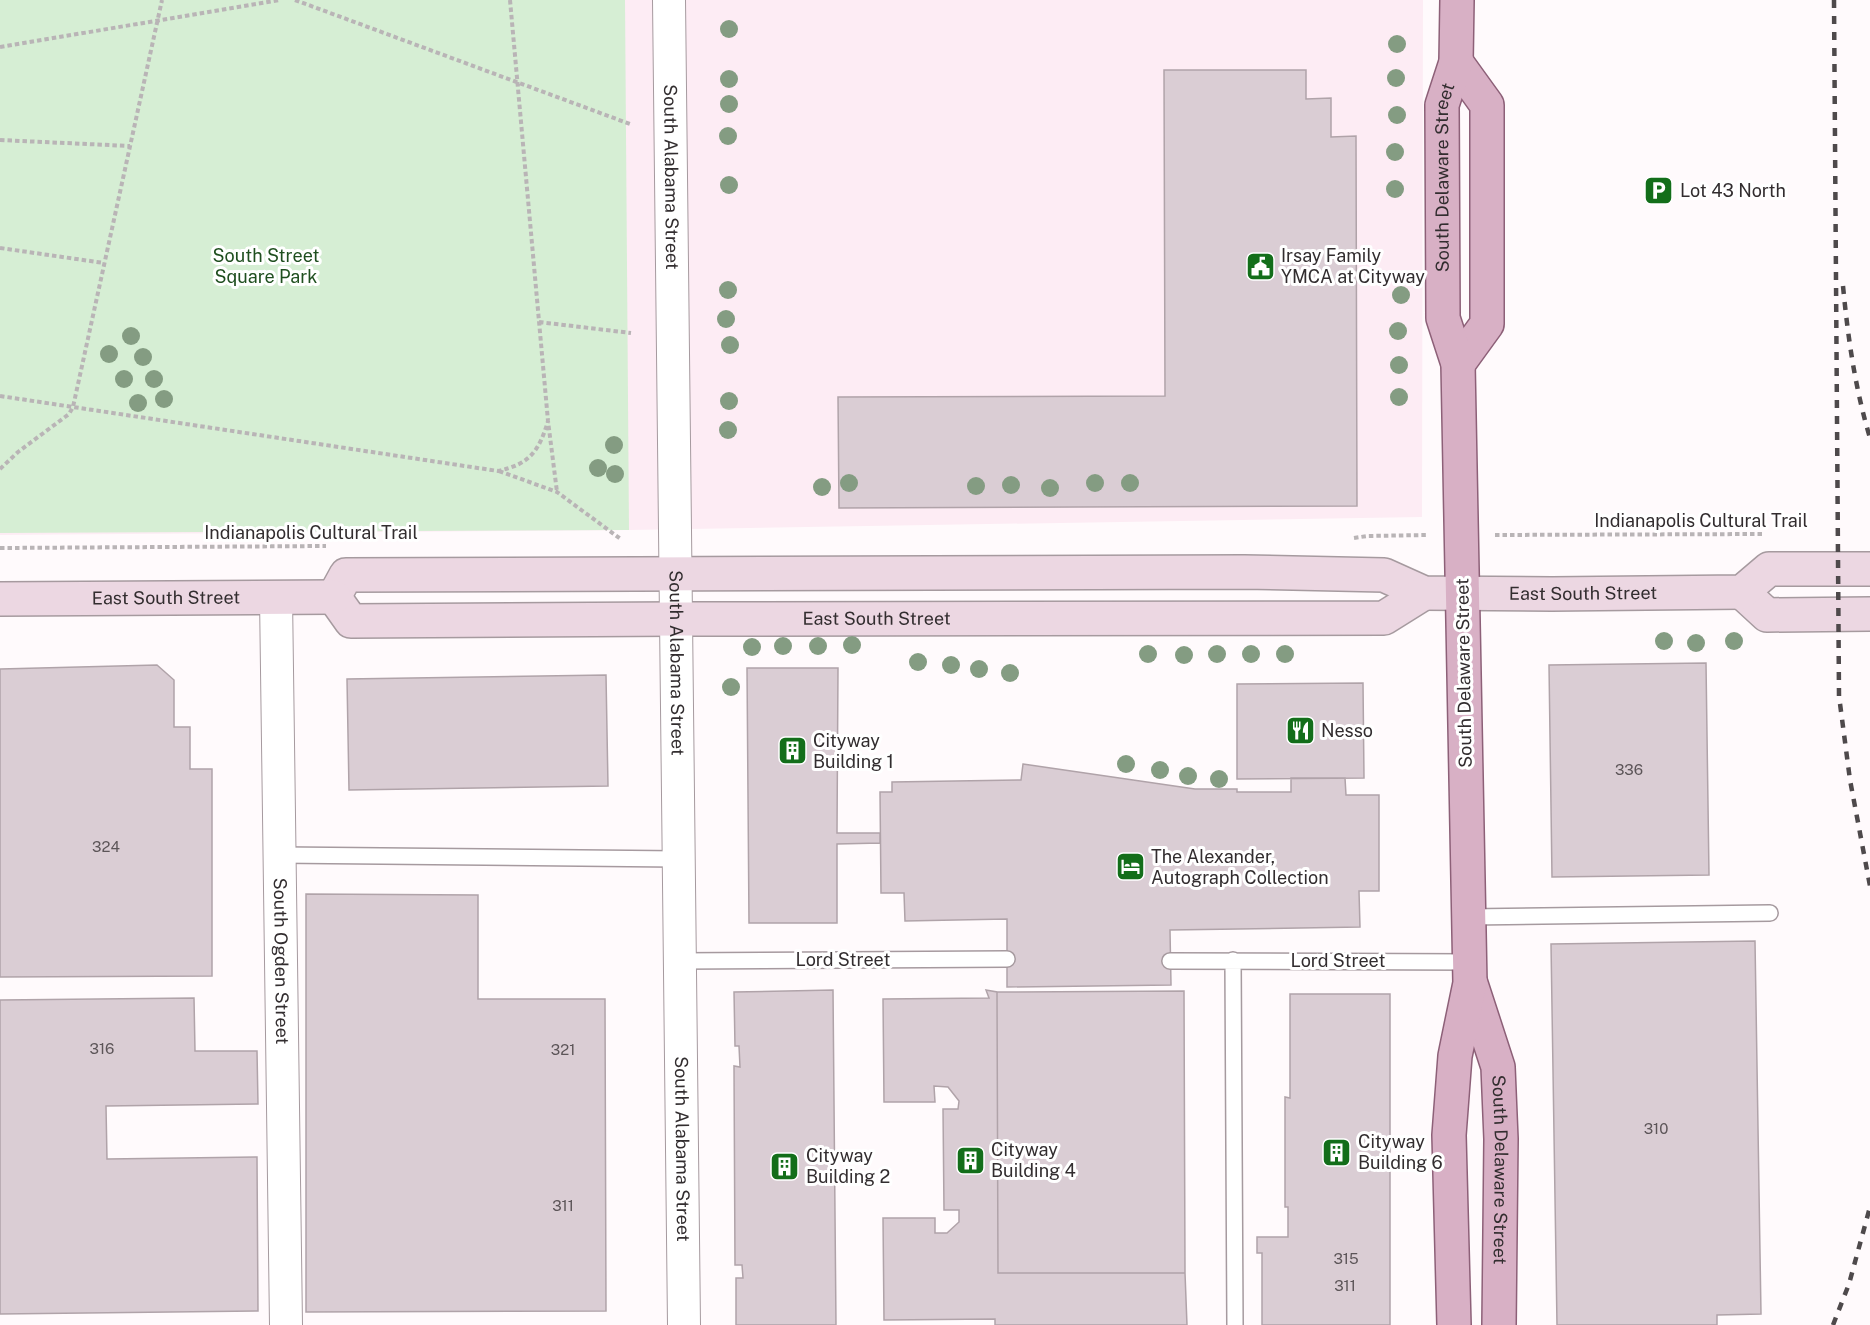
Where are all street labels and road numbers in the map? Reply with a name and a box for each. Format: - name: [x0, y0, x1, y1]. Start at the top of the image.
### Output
- street label: South Delaware Street: [1430, 80, 1459, 272]
- street label: South Alabama Street: [660, 84, 683, 270]
- street label: Indianapolis Cultural Trail: [1594, 510, 1808, 531]
- street label: Indianapolis Cultural Trail: [204, 522, 418, 543]
- street label: South Alabama Street: [665, 570, 689, 756]
- street label: South Delaware Street: [1451, 578, 1476, 768]
- street label: East South Street: [1509, 582, 1657, 604]
- street label: East South Street: [92, 587, 240, 608]
- street label: East South Street: [802, 608, 951, 629]
- street label: South Ogden Street: [270, 877, 293, 1045]
- street label: Lord Street: [796, 949, 890, 970]
- street label: Lord Street: [1291, 950, 1385, 971]
- street label: South Alabama Street: [671, 1056, 694, 1242]
- street label: South Delaware Street: [1488, 1074, 1512, 1265]

